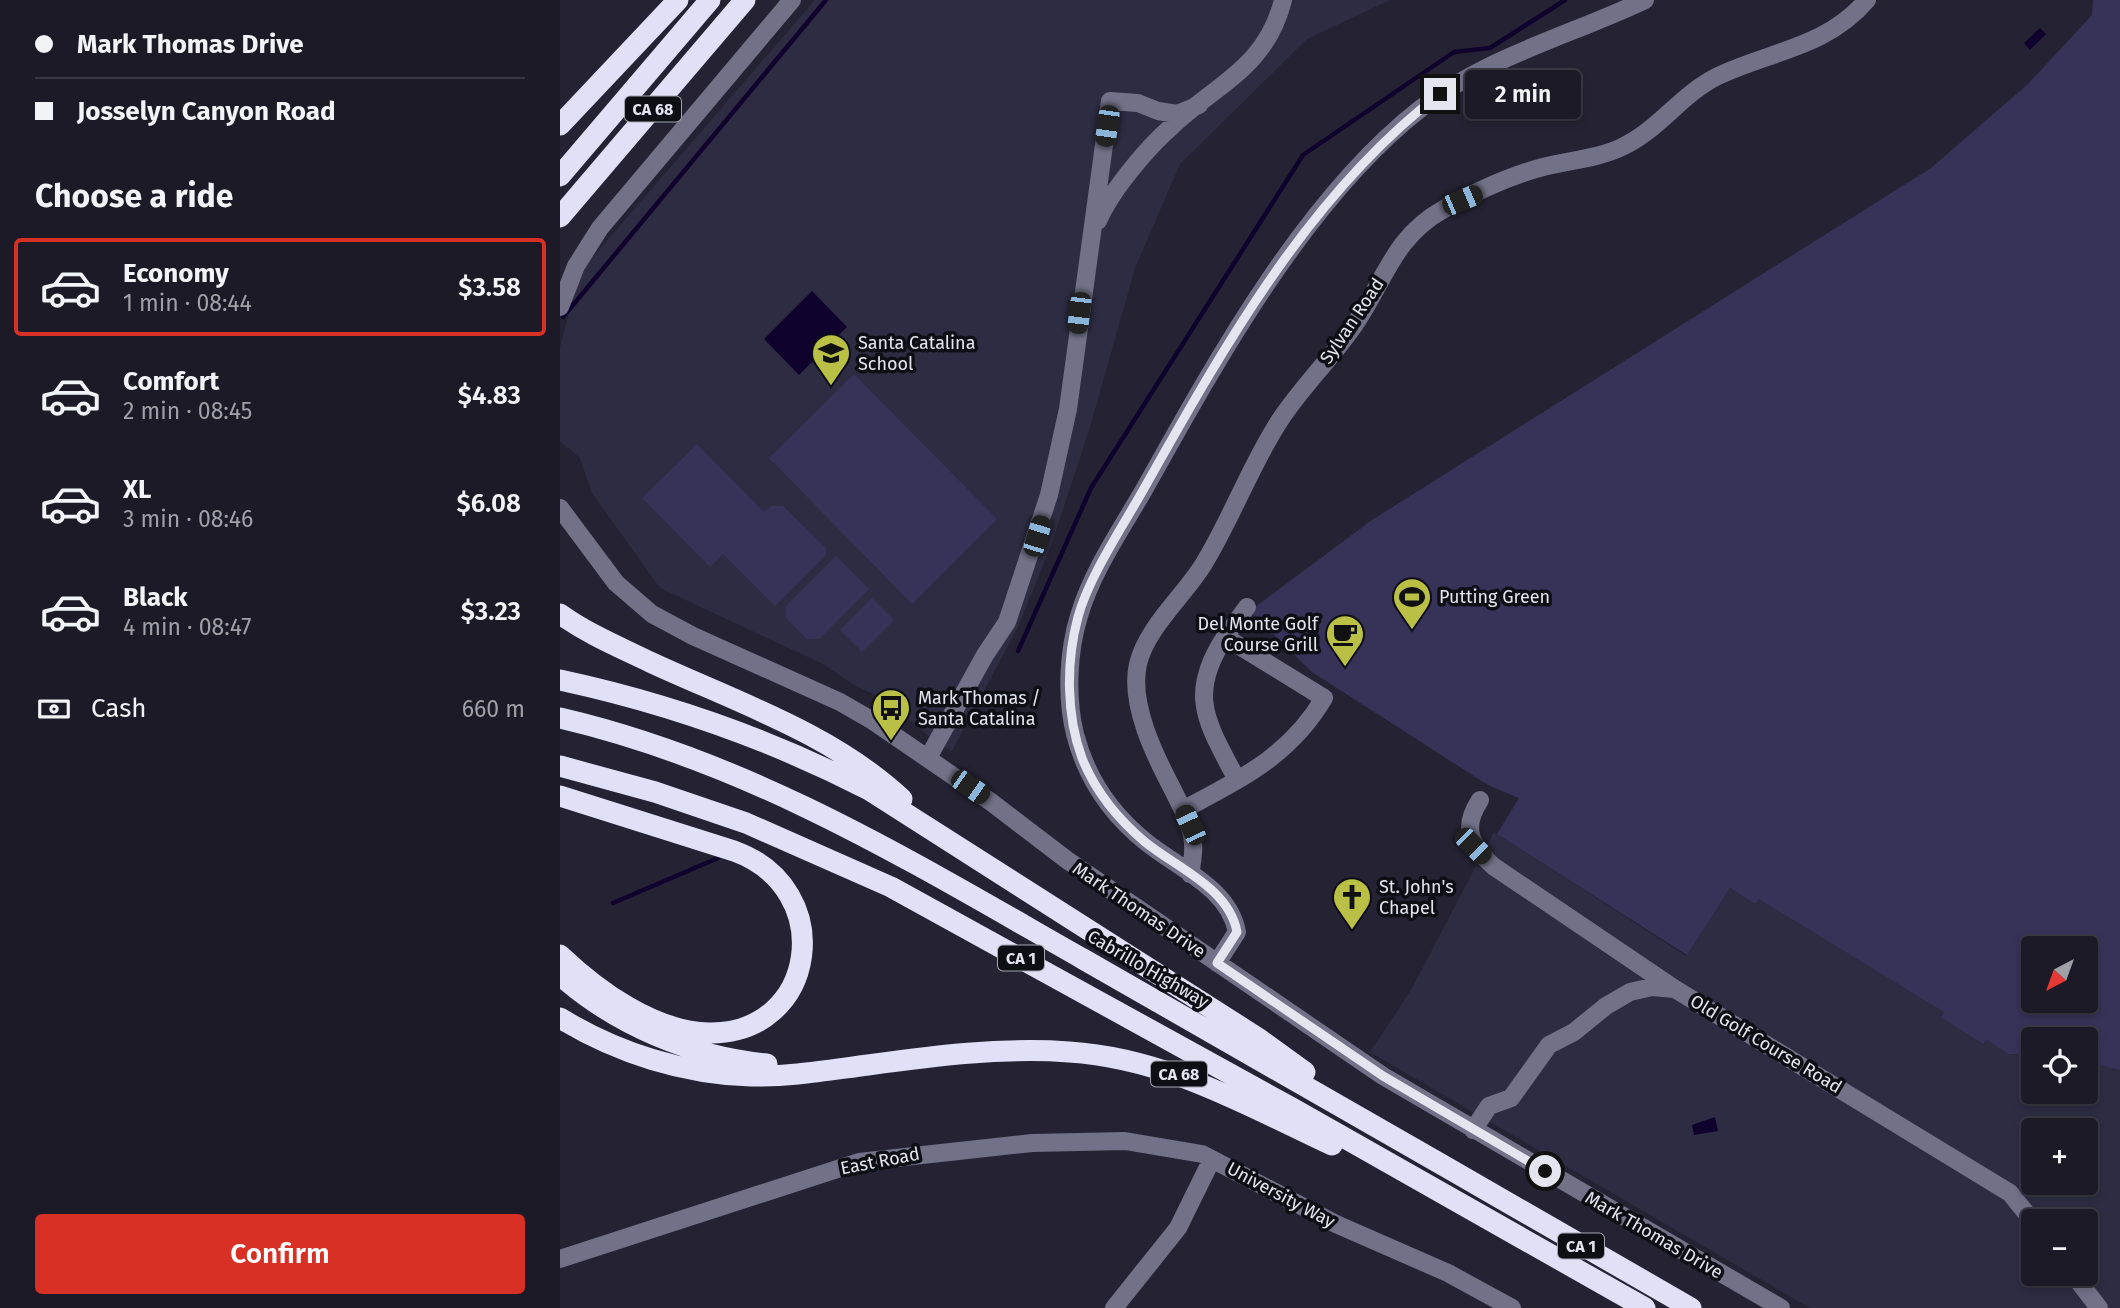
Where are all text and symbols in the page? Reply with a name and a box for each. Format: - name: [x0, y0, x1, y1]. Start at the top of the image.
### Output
- text: Mark Thomas Drive: [77, 29, 304, 60]
- callout: 2 min: [1464, 70, 1580, 119]
- route end: [1424, 78, 1456, 110]
- text: 2 min: [1495, 80, 1551, 108]
- text: Josselyn Canyon Road: [77, 96, 336, 127]
- road number: CA 68: [625, 96, 681, 122]
- car: [1094, 104, 1121, 148]
- text: Choose a ride: [35, 177, 233, 215]
- car: [1439, 182, 1486, 218]
- icon: car: [39, 256, 102, 319]
- text: Economy: [123, 258, 229, 289]
- text: $3.58: [458, 272, 521, 303]
- street label: Sylvan Road: [1315, 274, 1389, 368]
- text: 1 min · 08:44: [123, 289, 252, 317]
- car: [1067, 291, 1092, 335]
- school or university icon: Santa Catalina School: [810, 332, 852, 387]
- place label: Santa Catalina School: [858, 332, 975, 375]
- icon: car: [39, 364, 102, 427]
- text: Comfort: [123, 366, 219, 397]
- text: $4.83: [458, 380, 521, 411]
- text: 2 min · 08:45: [123, 397, 252, 425]
- icon: car: [39, 472, 102, 535]
- text: XL: [123, 474, 151, 505]
- text: $6.08: [456, 488, 521, 519]
- text: 3 min · 08:46: [123, 505, 253, 533]
- car: [1021, 513, 1054, 559]
- sports icon: Putting Green: [1391, 576, 1433, 631]
- icon: car: [39, 580, 102, 643]
- text: Black: [123, 582, 188, 613]
- place label: Putting Green: [1439, 586, 1550, 608]
- text: $3.23: [461, 596, 521, 627]
- text: 4 min · 08:47: [123, 613, 252, 641]
- place label: Del Monte Golf Course Grill: [1198, 613, 1320, 656]
- cafe icon: Del Monte Golf Course Grill: [1324, 613, 1366, 668]
- bus stop icon: Mark Thomas / Santa Catalina: [870, 687, 912, 742]
- place label: Mark Thomas / Santa Catalina: [918, 687, 1041, 730]
- icon: cash: [35, 690, 73, 728]
- text: Cash: [91, 693, 147, 724]
- text: 660 m: [462, 695, 525, 723]
- car: [947, 766, 994, 808]
- car: [1172, 802, 1209, 848]
- car: [1451, 824, 1496, 868]
- street label: Mark Thomas Drive: [1068, 857, 1210, 963]
- church icon: St. John's Chapel: [1331, 876, 1373, 931]
- place label: St. John's Chapel: [1379, 876, 1454, 919]
- street label: Cabrillo Highway: [1083, 925, 1213, 1013]
- north arrow: [2021, 936, 2098, 1013]
- map controls: [2021, 936, 2098, 1286]
- road number: CA 1: [998, 946, 1044, 970]
- street label: Old Golf Course Road: [1686, 990, 1846, 1098]
- button: locate: [2021, 1027, 2098, 1104]
- road number: CA 68: [1151, 1062, 1207, 1086]
- button: +: [2021, 1118, 2098, 1195]
- street label: East Road: [839, 1143, 921, 1179]
- route start: [1529, 1155, 1561, 1187]
- street label: University Way: [1223, 1157, 1339, 1233]
- street label: Mark Thomas Drive: [1581, 1187, 1727, 1283]
- button: −: [2021, 1209, 2098, 1286]
- button: Confirm: [35, 1214, 525, 1294]
- road number: CA 1: [1558, 1234, 1604, 1258]

